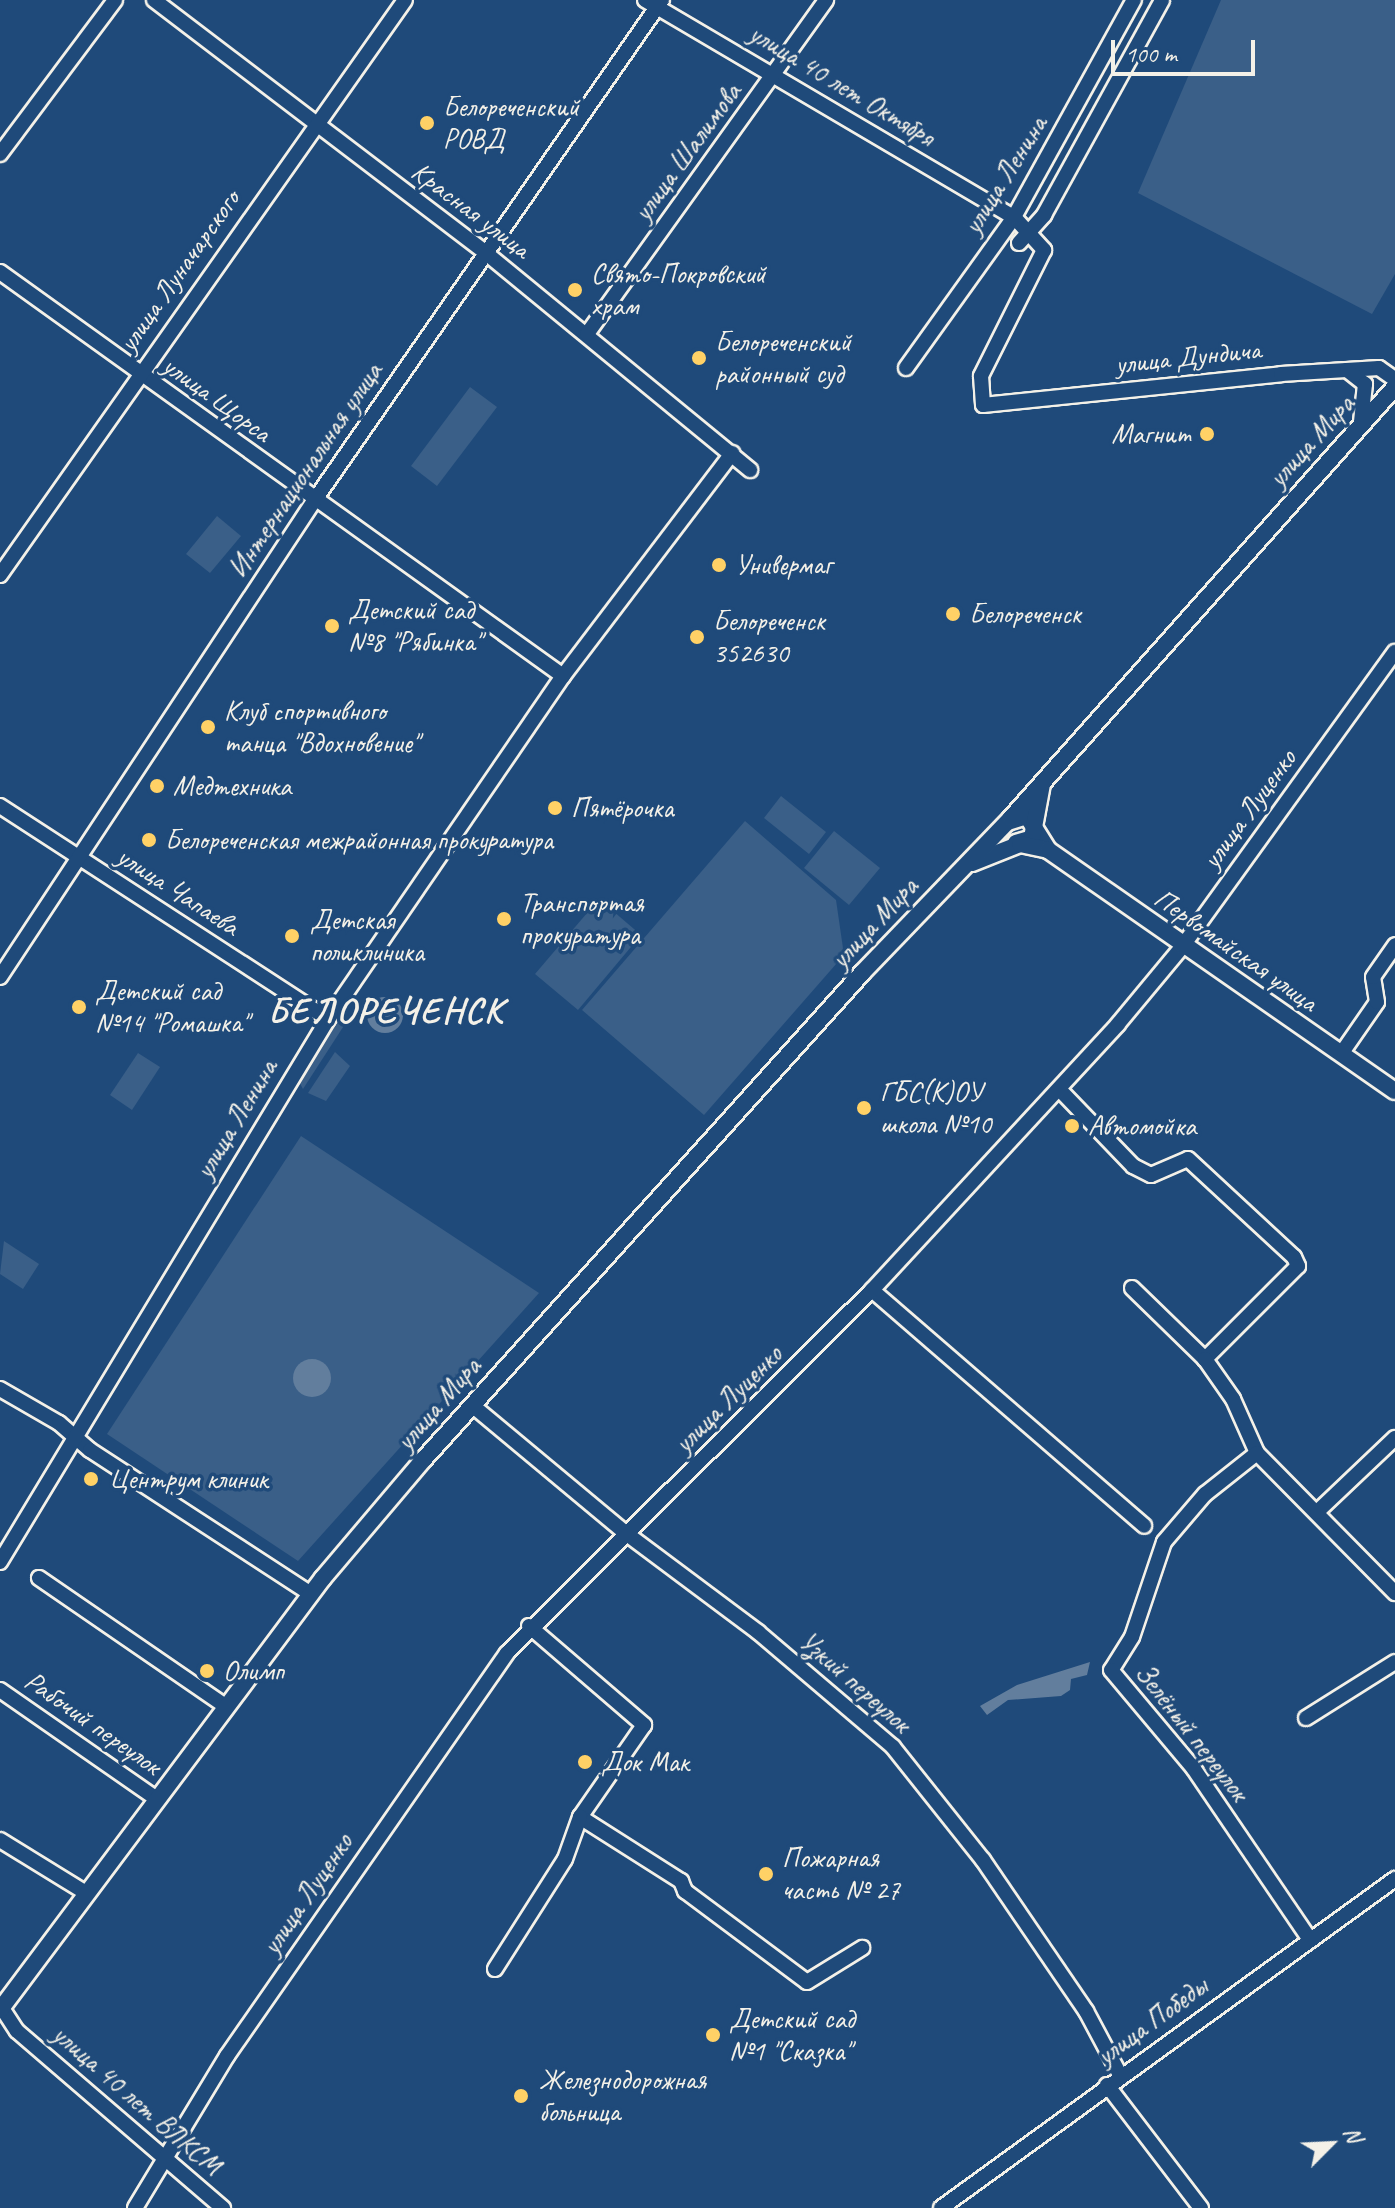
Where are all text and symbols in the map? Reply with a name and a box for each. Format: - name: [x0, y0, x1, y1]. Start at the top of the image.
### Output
- street label: улица 40 лет Октября: [741, 15, 943, 155]
- scale bar: [1115, 24, 1259, 74]
- text: 100 m: [1125, 39, 1177, 69]
- street label: улица Шалимова: [625, 75, 749, 229]
- place label: Белореченский РОВД: [443, 90, 579, 156]
- street label: улица Ленина: [956, 110, 1054, 240]
- marker: Белореченский РОВД: [418, 114, 436, 132]
- street label: Красная улица: [405, 154, 537, 266]
- street label: улица Луначарского: [111, 184, 247, 358]
- place label: Свято-Покровский храм: [591, 257, 766, 323]
- marker: Свято-Покровский храм: [566, 281, 584, 299]
- place label: Белореченский районный суд: [715, 325, 851, 391]
- street label: улица Дундича: [1115, 333, 1261, 381]
- street label: улица Щорса: [156, 348, 278, 450]
- marker: Белореченский районный суд: [690, 349, 708, 367]
- street label: Интернациональная улица: [220, 356, 390, 584]
- street label: улица Мира: [1261, 388, 1361, 494]
- place label: Магнит: [1111, 417, 1191, 451]
- marker: Магнит: [1198, 425, 1216, 443]
- place label: Универмаг: [735, 548, 832, 582]
- marker: Универмаг: [710, 556, 728, 574]
- place label: Детский сад №8 "Рябинка": [348, 593, 481, 659]
- place label: Белореченск: [969, 597, 1081, 631]
- place label: Белореченск 352630: [713, 604, 825, 670]
- marker: Белореченск: [944, 605, 962, 623]
- marker: Детский сад №8 "Рябинка": [323, 617, 341, 635]
- marker: Белореченск 352630: [688, 628, 706, 646]
- place label: Клуб спортивного танца "Вдохновение": [224, 694, 418, 760]
- marker: Клуб спортивного танца "Вдохновение": [199, 718, 217, 736]
- street label: улица Луценко: [1195, 743, 1303, 875]
- place label: Медтехника: [173, 769, 291, 803]
- marker: Медтехника: [148, 777, 166, 795]
- place label: Пятёрочка: [571, 791, 674, 825]
- marker: Пятёрочка: [546, 799, 564, 817]
- place label: Белореченская межрайонная прокуратура: [165, 823, 556, 857]
- marker: Белореченская межрайонная прокуратура: [140, 831, 158, 849]
- street label: улица Чапаева: [111, 839, 245, 943]
- street label: улица Мира: [823, 870, 925, 976]
- street label: Первомайская улица: [1147, 881, 1325, 1019]
- place label: Транспортая прокуратура: [520, 886, 644, 952]
- place label: Детская поликлиника: [310, 903, 424, 969]
- marker: Транспортая прокуратура: [495, 910, 513, 928]
- marker: Детская поликлиника: [281, 925, 303, 947]
- place label: Детский сад №14 "Ромашка": [95, 974, 248, 1040]
- district label: БЕЛОРЕЧЕНСК: [263, 989, 509, 1033]
- marker: Детский сад №14 "Ромашка": [70, 998, 88, 1016]
- street label: улица Ленина: [187, 1053, 285, 1185]
- place label: ГБС(К)ОУ школа №10: [880, 1075, 991, 1141]
- marker: ГБС(К)ОУ школа №10: [855, 1099, 873, 1117]
- place label: Автомойка: [1088, 1109, 1196, 1143]
- marker: Автомойка: [1063, 1117, 1081, 1135]
- street label: улица Луценко: [667, 1338, 789, 1460]
- street label: улица Мира: [388, 1350, 488, 1458]
- place label: Центрум клиник: [109, 1462, 270, 1496]
- marker: Центрум клиник: [80, 1468, 102, 1490]
- street label: Узкий переулок: [792, 1624, 918, 1740]
- place label: Олимп: [223, 1654, 284, 1688]
- street label: Зелёный переулок: [1128, 1656, 1256, 1808]
- marker: Олимп: [198, 1662, 216, 1680]
- street label: Рабочий переулок: [18, 1664, 168, 1782]
- place label: Док Мак: [601, 1745, 690, 1779]
- marker: Док Мак: [576, 1753, 594, 1771]
- street label: улица Луценко: [254, 1827, 360, 1961]
- place label: Пожарная часть № 27: [782, 1841, 900, 1907]
- marker: Пожарная часть № 27: [757, 1865, 775, 1883]
- street label: улица Победы: [1090, 1970, 1214, 2072]
- place label: Детский сад №1 "Сказка": [729, 2002, 855, 2068]
- street label: улица 40 лет ВЛКСМ: [46, 2018, 228, 2182]
- marker: Детский сад №1 "Сказка": [704, 2026, 722, 2044]
- place label: Железнодорожная больница: [539, 2063, 706, 2129]
- marker: Железнодорожная больница: [510, 2085, 532, 2107]
- north arrow: [1291, 2104, 1371, 2184]
- text: N: [1337, 2122, 1368, 2146]

